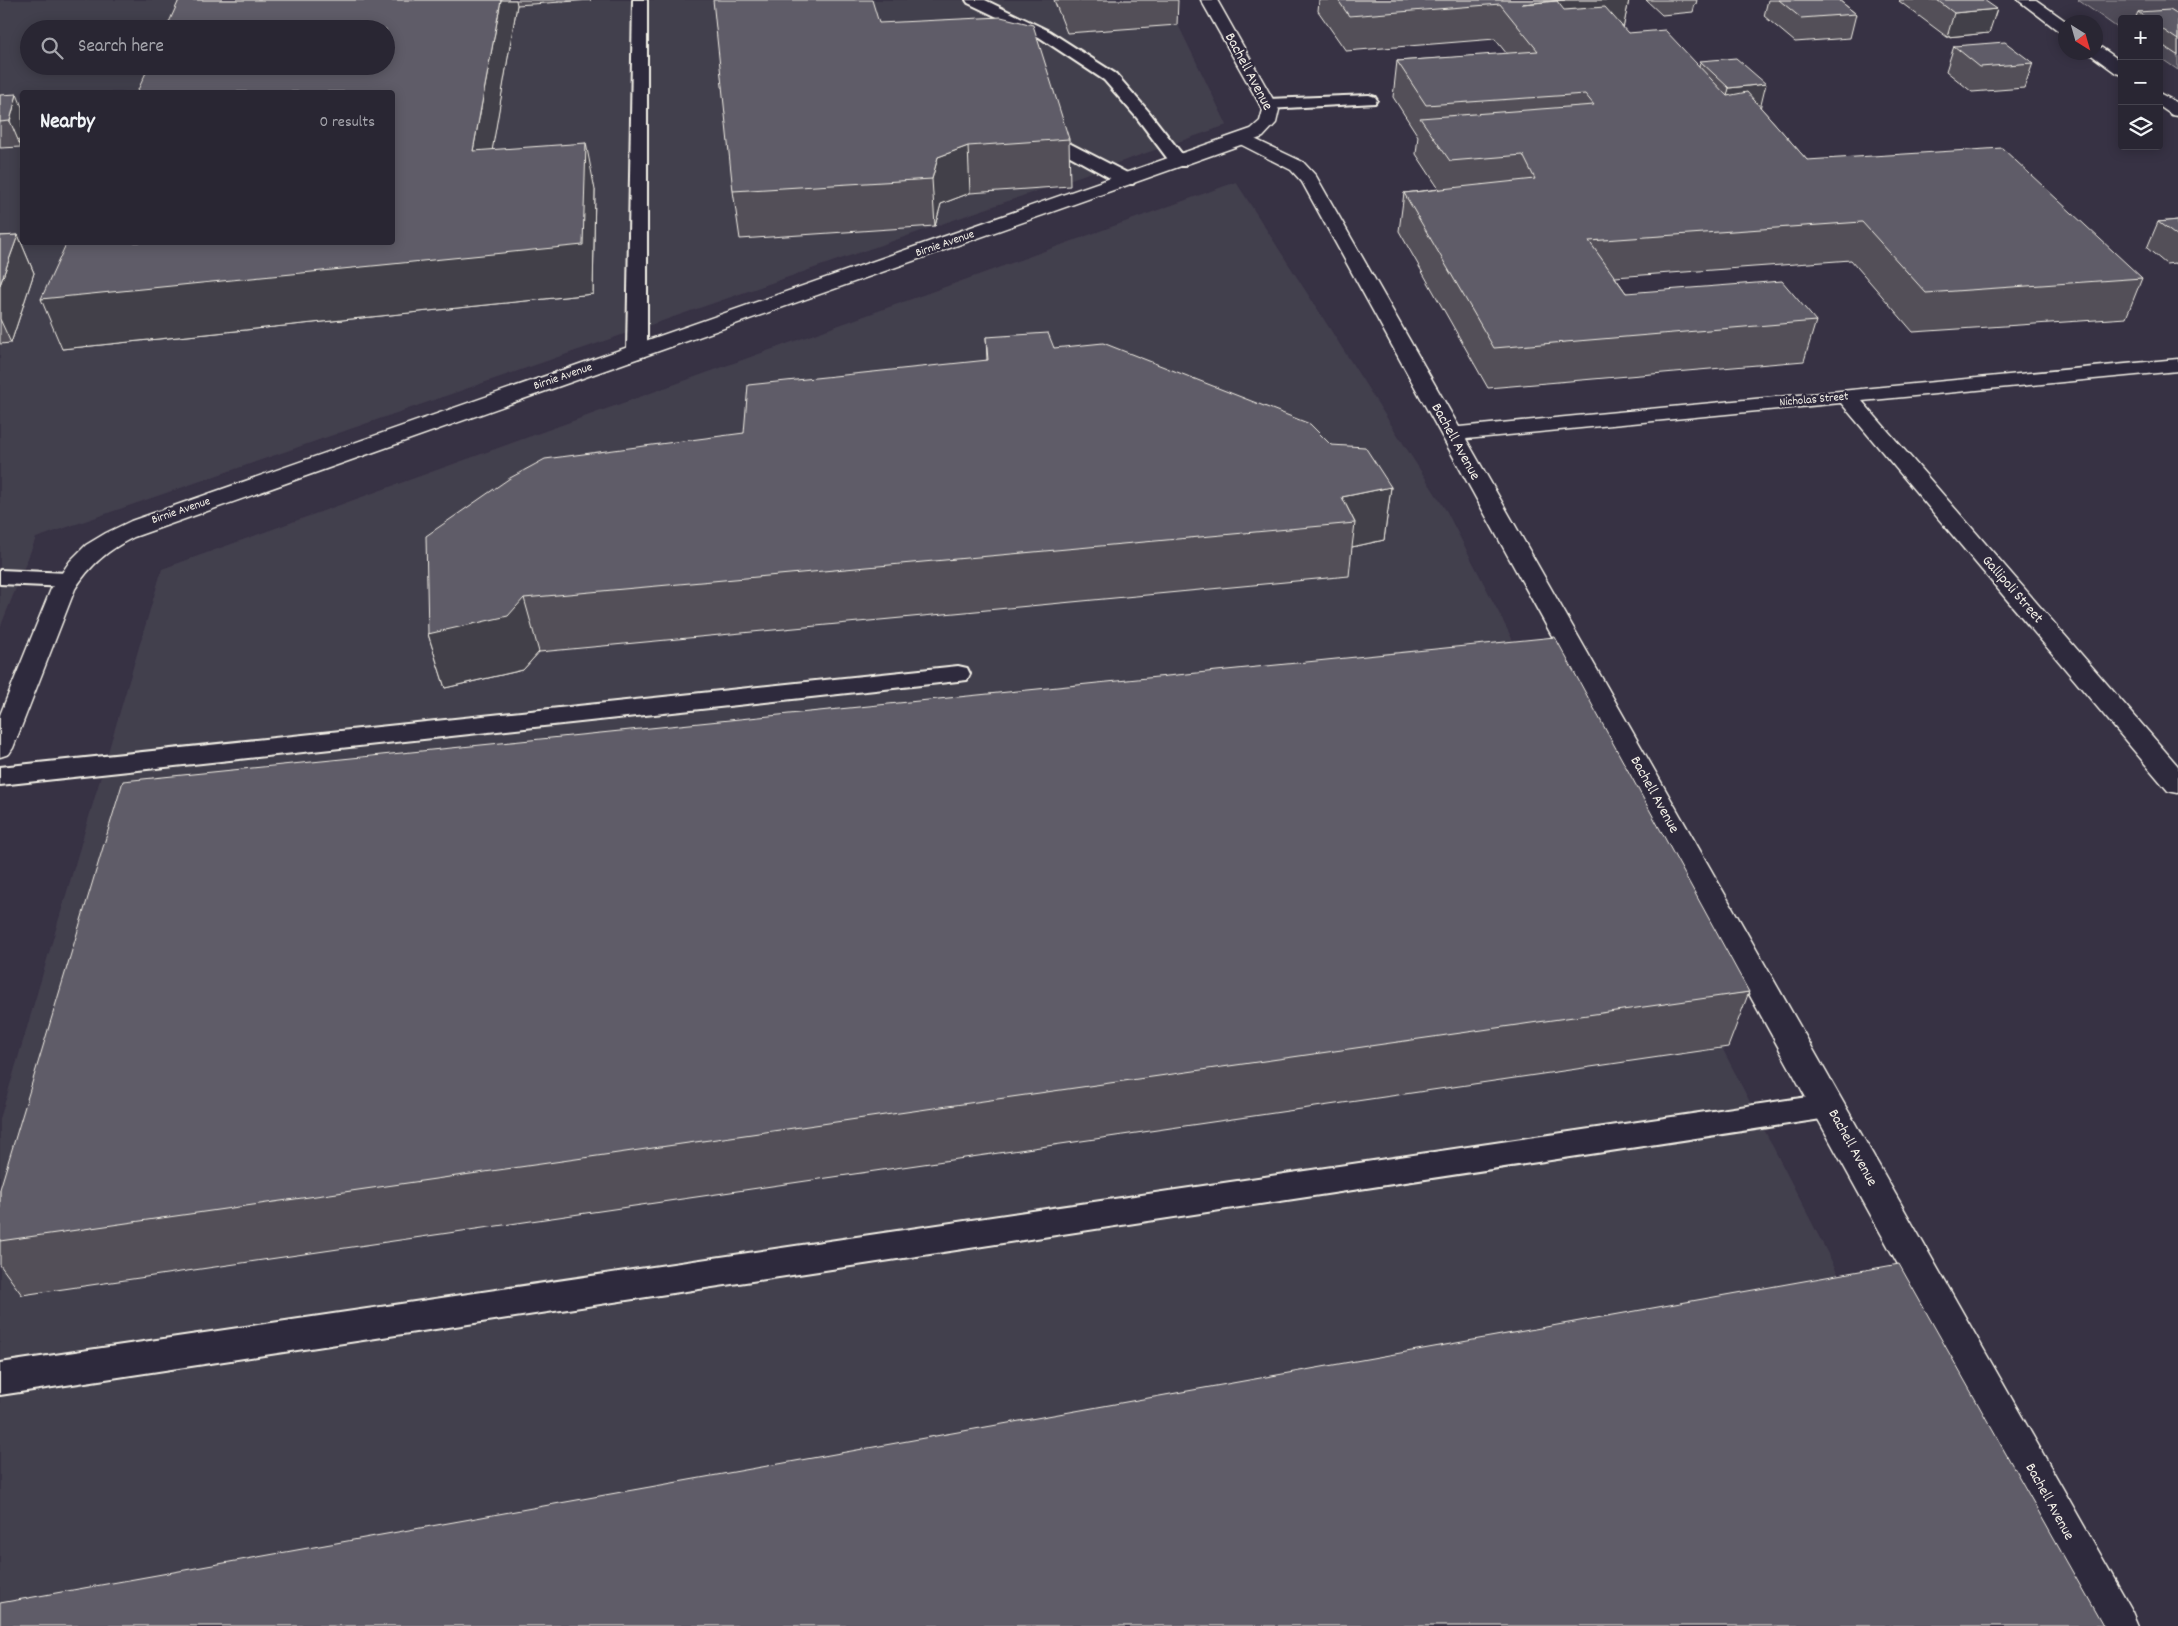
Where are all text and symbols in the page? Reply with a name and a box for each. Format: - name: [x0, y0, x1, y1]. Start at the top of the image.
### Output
- north arrow: [2058, 15, 2103, 60]
- map controls: [2118, 15, 2163, 150]
- button: +: [2118, 15, 2163, 60]
- search box: [20, 20, 395, 75]
- street label: Bachell Avenue: [1218, 29, 1278, 115]
- icon: search: [38, 34, 66, 62]
- text: Search here: [78, 34, 164, 61]
- button: −: [2118, 60, 2163, 105]
- button: layers: [2118, 105, 2163, 150]
- text: Nearby: [40, 108, 95, 138]
- text: 0 results: [320, 111, 375, 134]
- street label: Birnie Avenue: [913, 226, 977, 262]
- street label: Birnie Avenue: [531, 359, 595, 395]
- street label: Nicholas Street: [1779, 388, 1850, 411]
- street label: Bachell Avenue: [1425, 399, 1485, 485]
- street label: Birnie Avenue: [149, 493, 213, 529]
- street label: Gallipoli Street: [1976, 551, 2048, 629]
- street label: Bachell Avenue: [1624, 752, 1684, 838]
- street label: Bachell Avenue: [1822, 1105, 1882, 1191]
- street label: Bachell Avenue: [2019, 1459, 2079, 1545]

